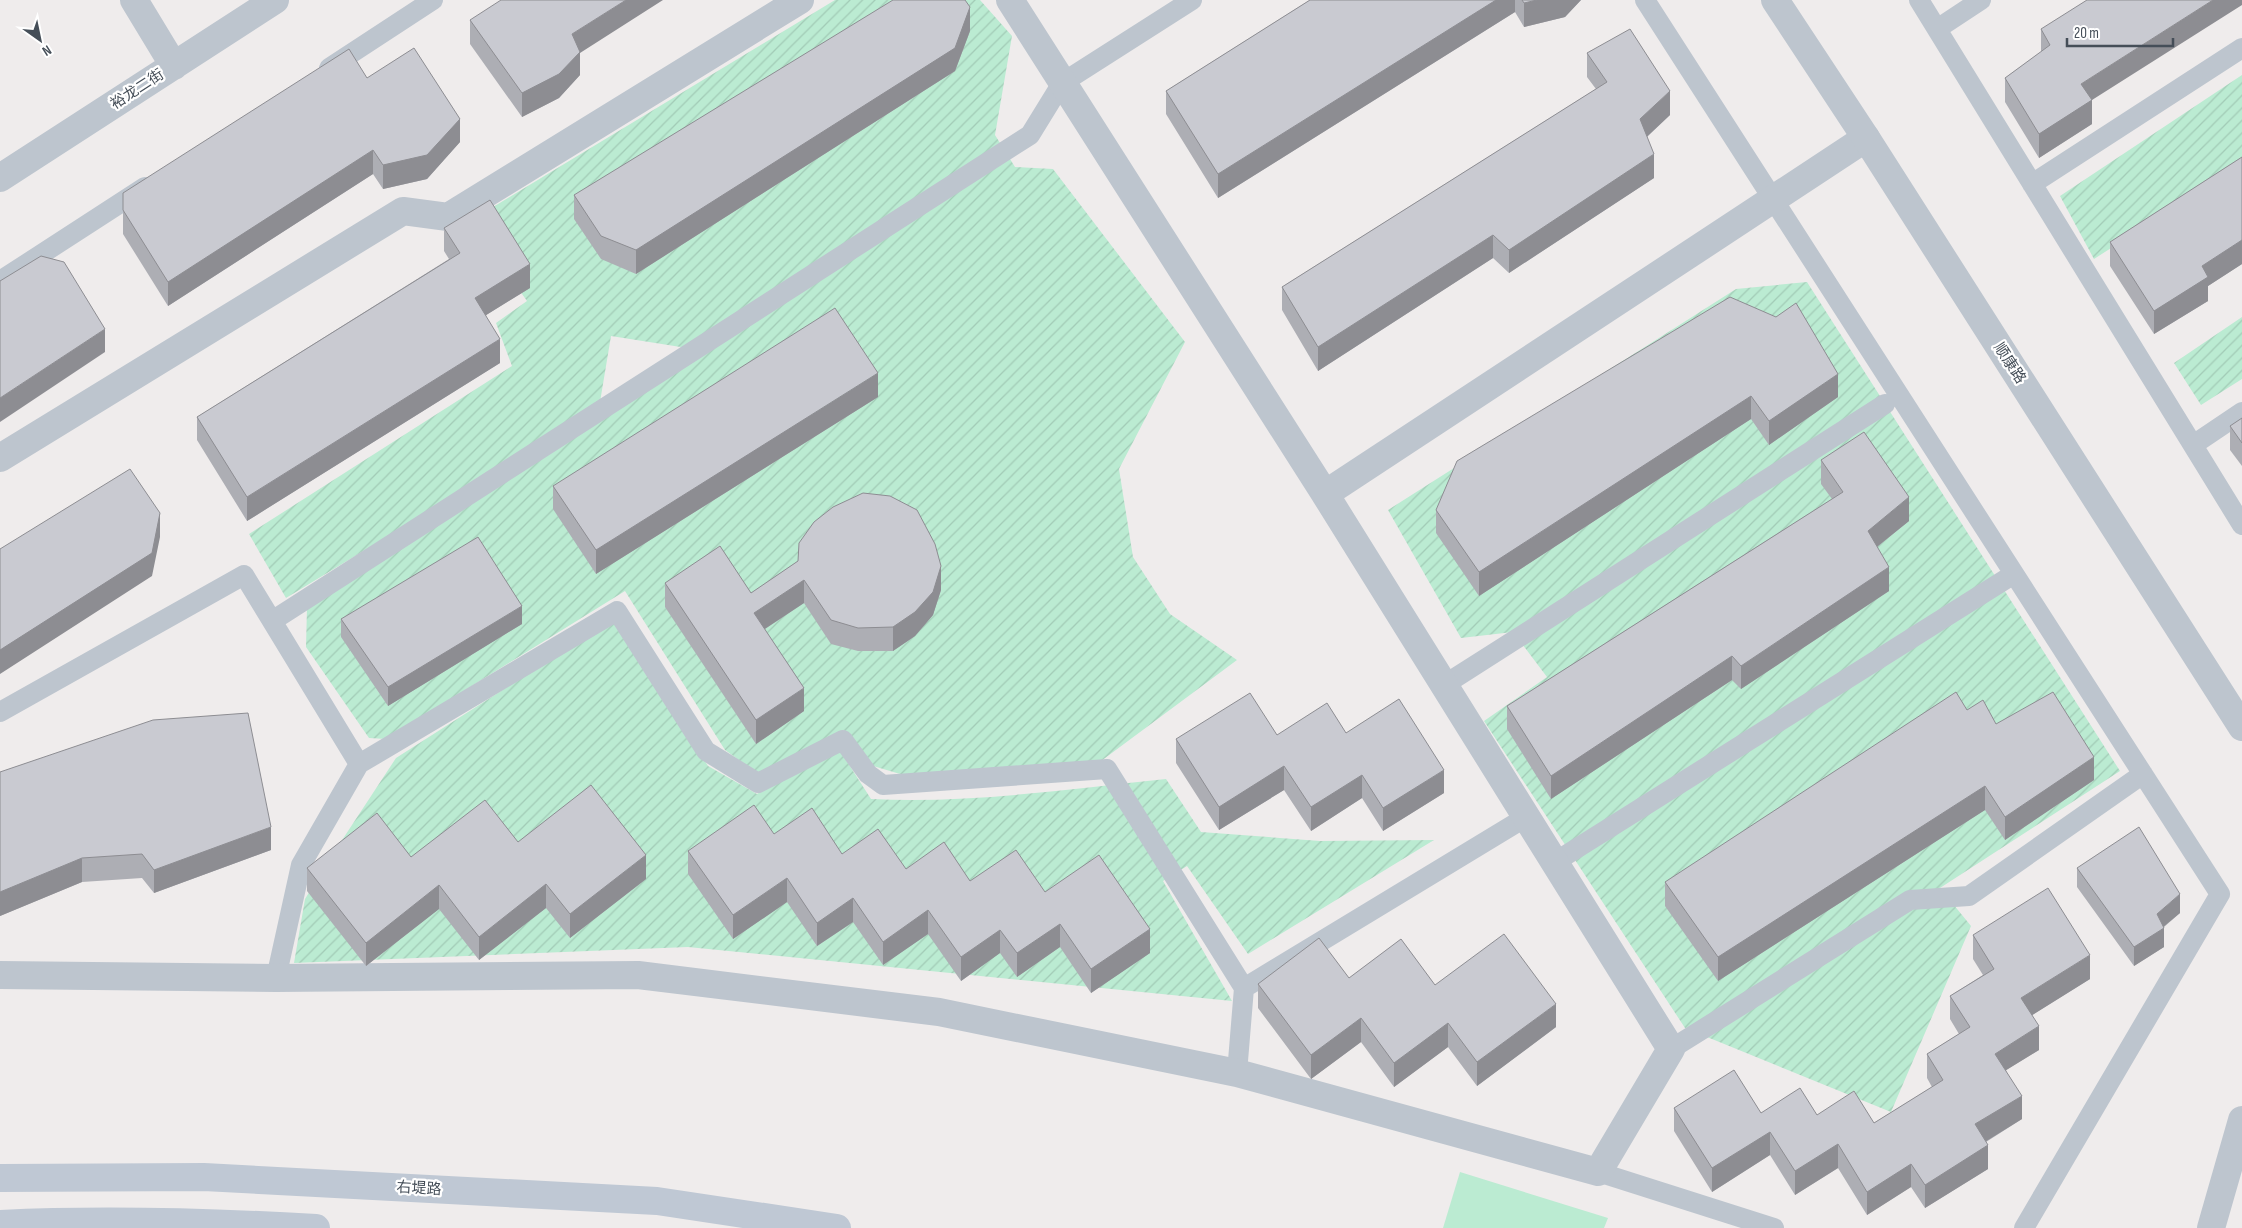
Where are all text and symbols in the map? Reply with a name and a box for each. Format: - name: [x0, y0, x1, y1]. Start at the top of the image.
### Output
- north arrow: [15, 15, 65, 65]
- scale bar: [2067, 15, 2173, 47]
- text: 20 m: [2074, 24, 2099, 43]
- text: N: [39, 41, 55, 60]
- street label: 裕龙二街: [107, 65, 168, 114]
- street label: 顺康路: [1989, 339, 2030, 387]
- street label: 右堤路: [396, 1178, 442, 1199]

